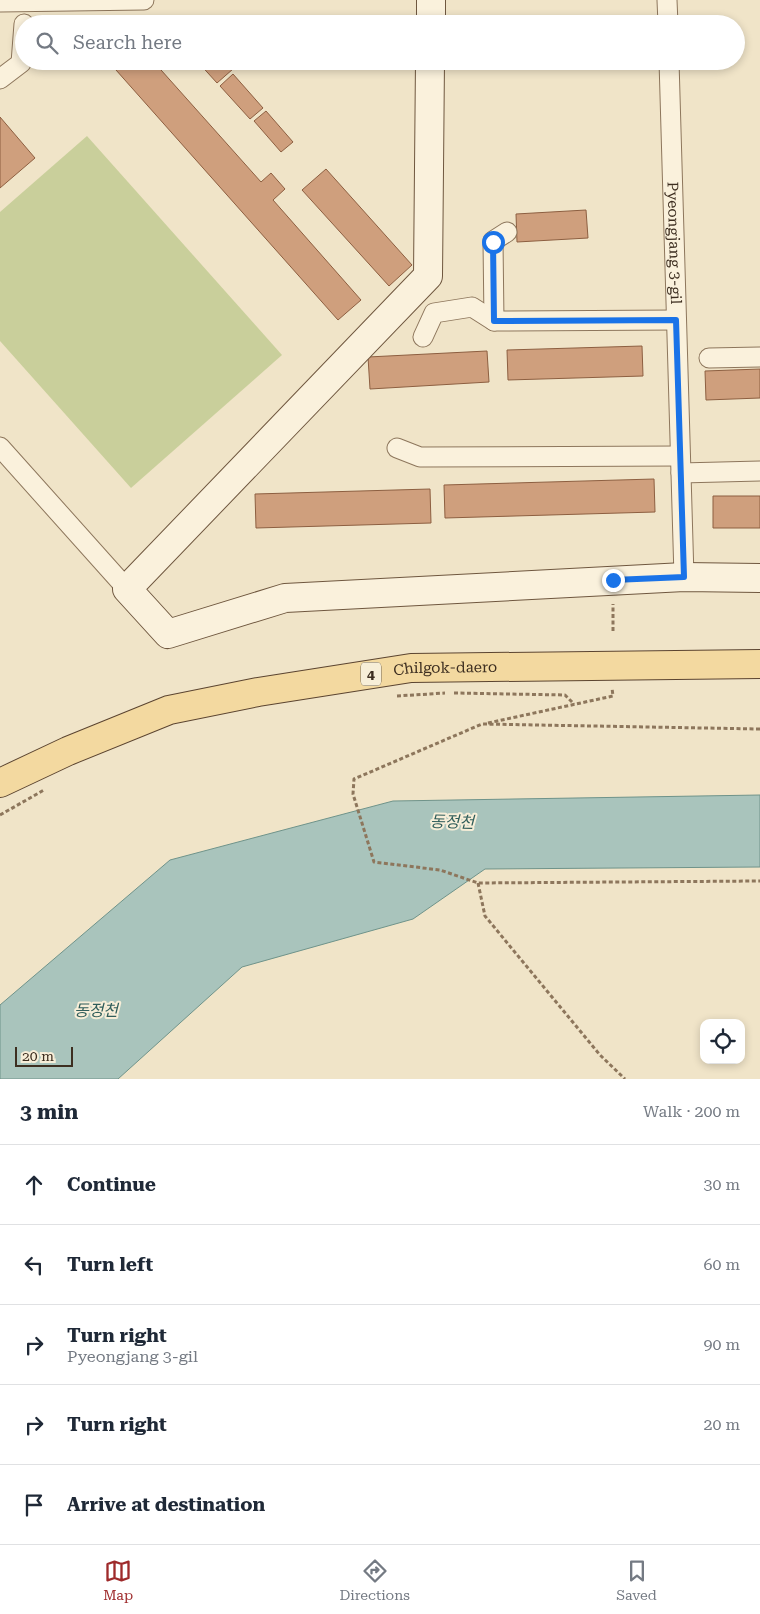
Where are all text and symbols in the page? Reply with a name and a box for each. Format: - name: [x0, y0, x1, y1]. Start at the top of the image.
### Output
- search box: [15, 15, 745, 70]
- icon: search: [33, 29, 61, 57]
- text: Search here: [73, 31, 182, 54]
- street label: Pyeongjang 3-gil: [664, 181, 685, 305]
- route start: [482, 231, 505, 254]
- route end: [602, 569, 625, 592]
- street label: Chilgok-daero: [392, 658, 497, 680]
- road number: 4: [361, 662, 381, 686]
- water label: 동정천: [430, 812, 477, 832]
- water label: 동정천: [74, 1001, 120, 1020]
- map controls: [700, 1019, 745, 1064]
- button: locate: [700, 1019, 745, 1064]
- scale bar: [15, 1044, 72, 1067]
- text: 20 m: [22, 1048, 54, 1064]
- text: 3 min: [20, 1100, 78, 1124]
- text: Walk · 200 m: [643, 1102, 740, 1121]
- icon: ahead: [20, 1171, 48, 1199]
- text: Continue: [67, 1173, 156, 1196]
- text: 30 m: [703, 1175, 740, 1194]
- icon: left: [20, 1251, 48, 1279]
- text: Turn left: [67, 1253, 153, 1276]
- text: 60 m: [703, 1255, 740, 1274]
- text: Turn right: [67, 1324, 167, 1347]
- icon: right: [20, 1331, 48, 1359]
- text: 90 m: [703, 1335, 740, 1354]
- text: Pyeongjang 3-gil: [67, 1347, 198, 1366]
- icon: right: [20, 1411, 48, 1439]
- text: Turn right: [67, 1413, 167, 1436]
- text: 20 m: [703, 1415, 740, 1434]
- icon: arrive: [20, 1491, 48, 1519]
- text: Arrive at destination: [67, 1493, 265, 1516]
- tab: Map: [103, 1557, 133, 1603]
- tab: Directions: [339, 1557, 410, 1603]
- tab: Saved: [616, 1557, 657, 1603]

